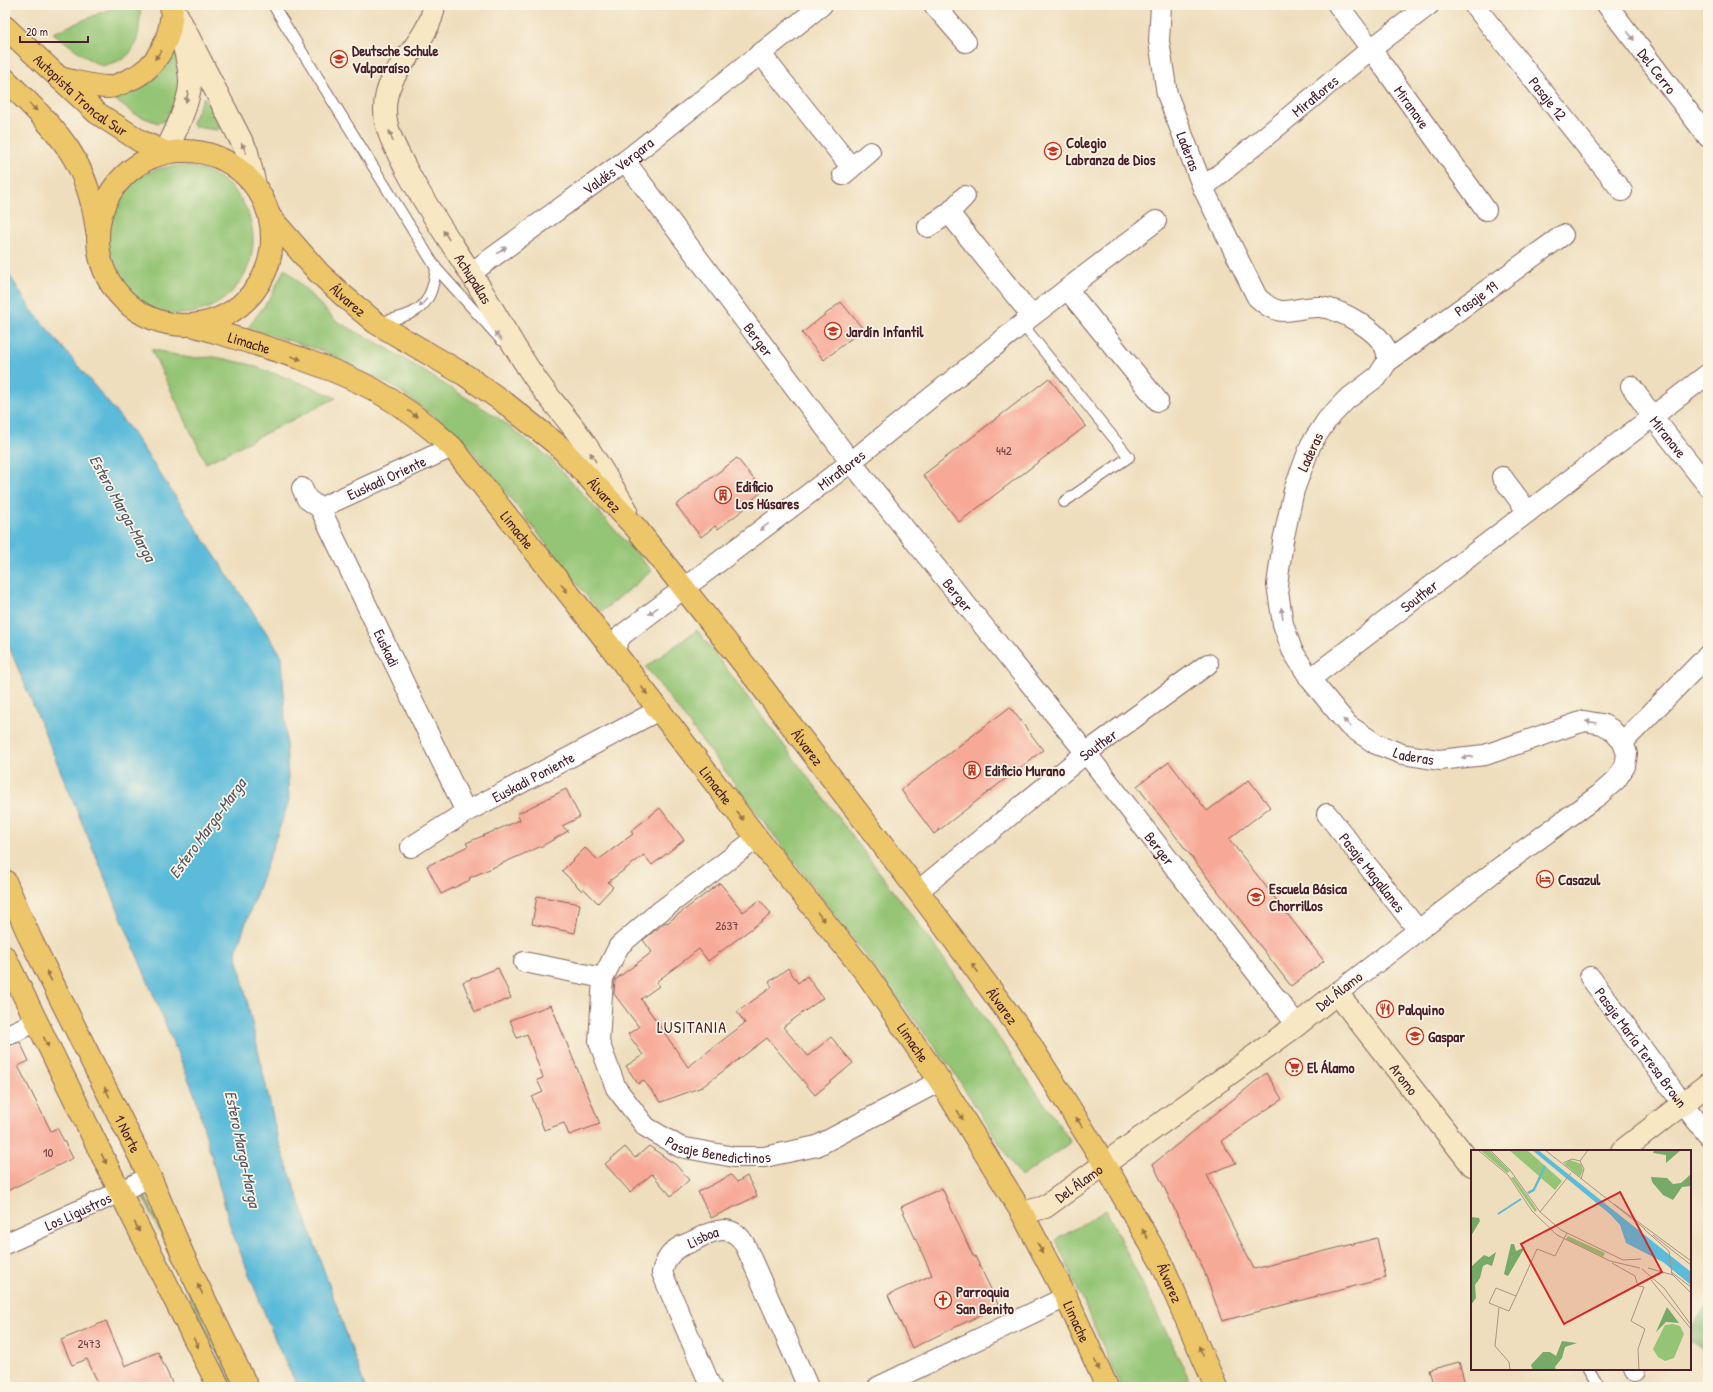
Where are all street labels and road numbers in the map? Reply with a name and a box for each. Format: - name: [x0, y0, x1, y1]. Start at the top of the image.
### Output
- street label: Del Cerro: [1633, 44, 1682, 98]
- street label: Autopista Troncal Sur: [29, 49, 132, 141]
- street label: Miraflores: [1287, 70, 1343, 121]
- street label: Pasaje 12: [1524, 72, 1572, 124]
- street label: Miranave: [1390, 81, 1435, 133]
- street label: Laderas: [1172, 128, 1206, 174]
- street label: Valdés Vergara: [578, 132, 658, 199]
- street label: Achupallas: [450, 249, 498, 308]
- street label: Pasaje 19: [1449, 275, 1502, 321]
- street label: Álvarez: [326, 278, 371, 321]
- street label: Berger: [739, 318, 779, 361]
- street label: Limache: [226, 326, 273, 359]
- street label: Miranave: [1645, 411, 1692, 462]
- street label: Laderas: [1292, 429, 1328, 475]
- street label: Miraflores: [813, 444, 870, 495]
- street label: Euskadi Oriente: [343, 450, 429, 505]
- street label: Álvarez: [583, 472, 627, 517]
- street label: Limache: [496, 506, 539, 553]
- street label: Berger: [938, 573, 978, 616]
- street label: Souther: [1396, 574, 1442, 617]
- street label: Euskadi: [369, 625, 405, 670]
- street label: Souther: [1074, 723, 1121, 765]
- street label: Álvarez: [787, 724, 829, 770]
- street label: Laderas: [1390, 741, 1436, 770]
- street label: Euskadi Poniente: [488, 746, 578, 807]
- street label: Limache: [695, 762, 738, 809]
- street label: Berger: [1140, 827, 1180, 870]
- street label: Pasaje Magallanes: [1335, 828, 1411, 917]
- street label: Del Álamo: [1311, 966, 1367, 1016]
- street label: Álvarez: [982, 983, 1024, 1029]
- street label: Pasaje María Teresa Brown: [1590, 983, 1693, 1112]
- street label: Limache: [893, 1019, 934, 1066]
- street label: Aromo: [1385, 1058, 1424, 1099]
- street label: 1 Norte: [110, 1111, 146, 1156]
- street label: Pasaje Benedictinos: [662, 1130, 773, 1168]
- street label: Del Álamo: [1050, 1159, 1106, 1207]
- street label: Los Ligustros: [41, 1187, 115, 1235]
- street label: Lisboa: [684, 1220, 721, 1253]
- street label: Álvarez: [1152, 1259, 1188, 1306]
- street label: Limache: [1059, 1298, 1096, 1346]

